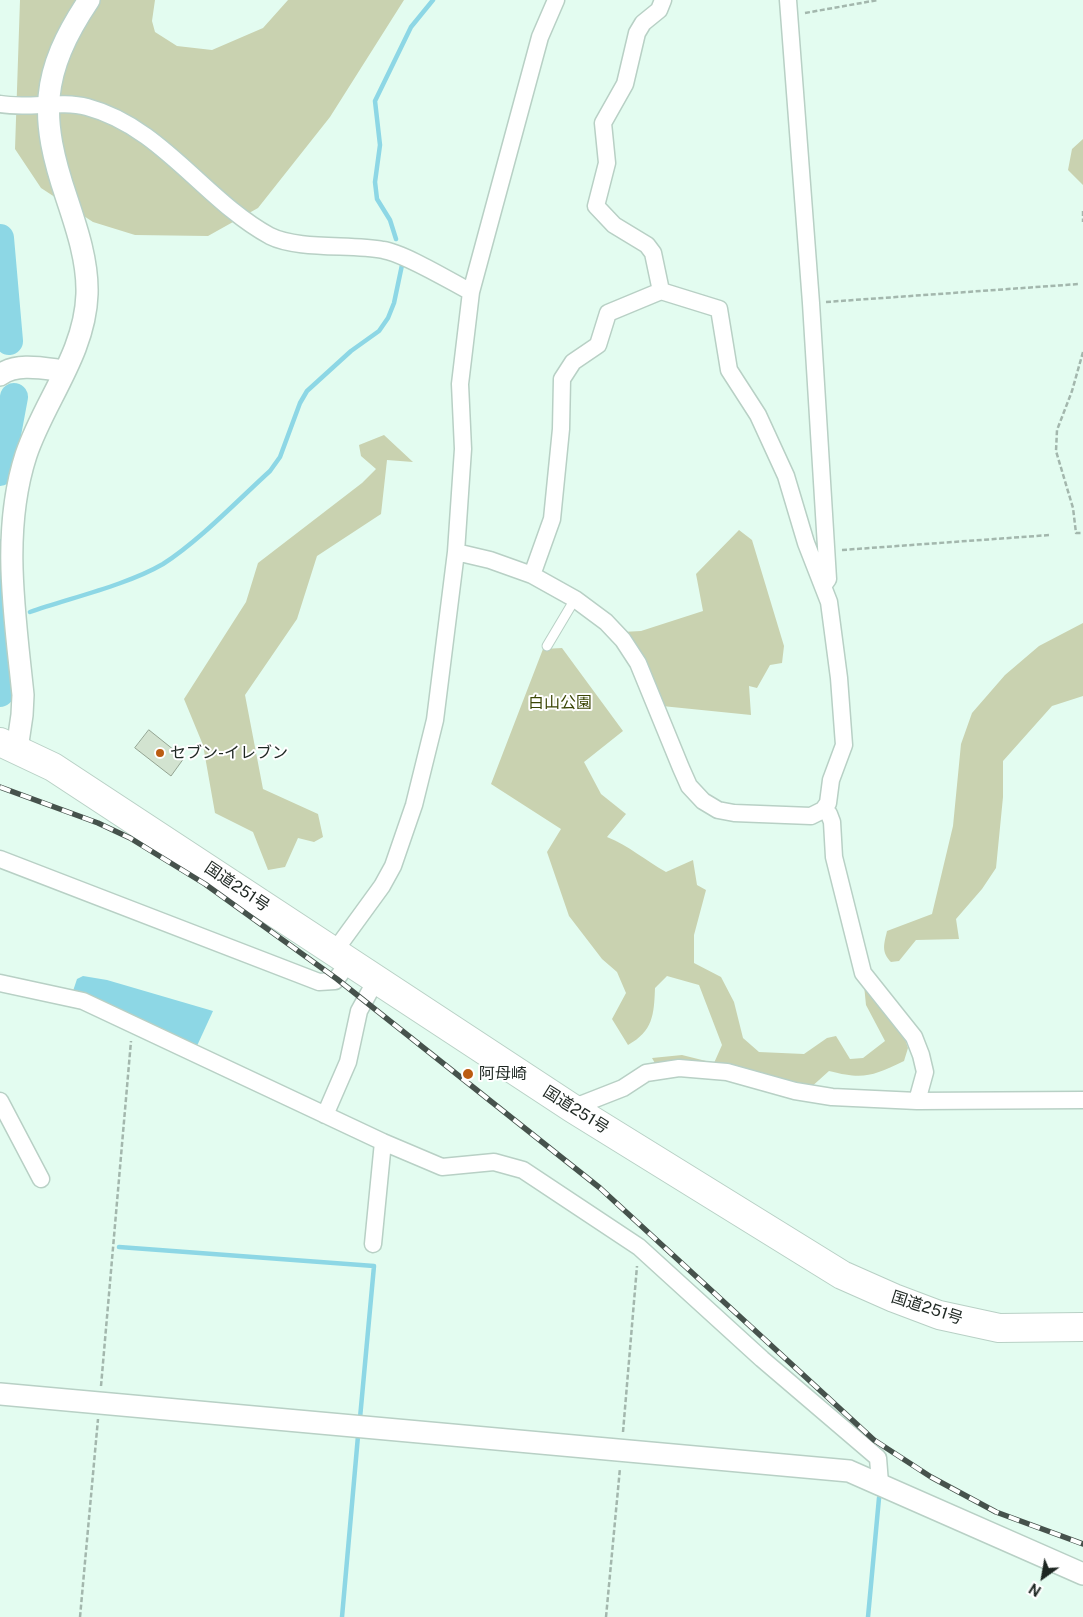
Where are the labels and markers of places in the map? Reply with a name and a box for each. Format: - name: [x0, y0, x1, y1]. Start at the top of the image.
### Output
- place label: セブン-イレブン: [170, 743, 288, 763]
- marker: セブン-イレブン: [154, 747, 166, 759]
- place label: 阿母崎: [479, 1064, 527, 1084]
- marker: 阿母崎: [461, 1067, 475, 1081]

